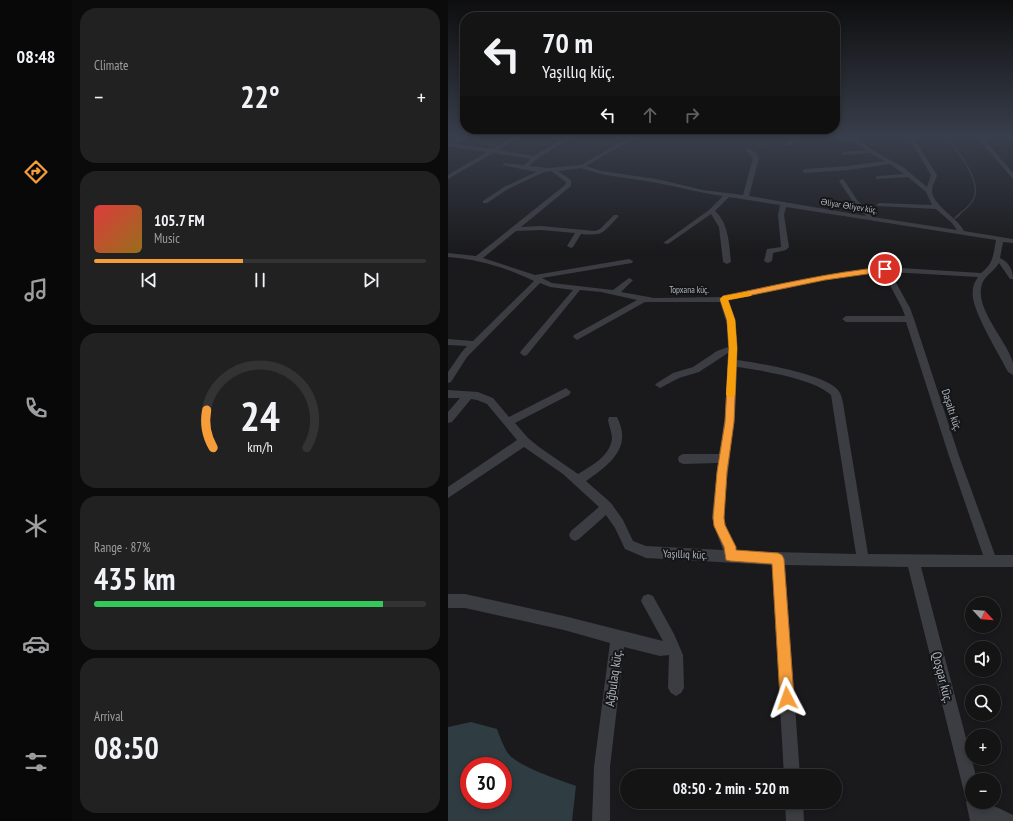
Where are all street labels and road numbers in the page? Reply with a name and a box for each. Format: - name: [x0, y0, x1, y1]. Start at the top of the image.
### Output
- street label: Əliyar Əliyev küç.: [820, 196, 879, 215]
- street label: Topxana küç.: [669, 284, 709, 295]
- street label: Daşaltı küç.: [939, 387, 965, 433]
- street label: Yaşıllıq küç.: [663, 546, 707, 562]
- street label: Ağbulaq küç.: [601, 649, 626, 708]
- street label: Qoşqar küç.: [928, 650, 957, 704]

